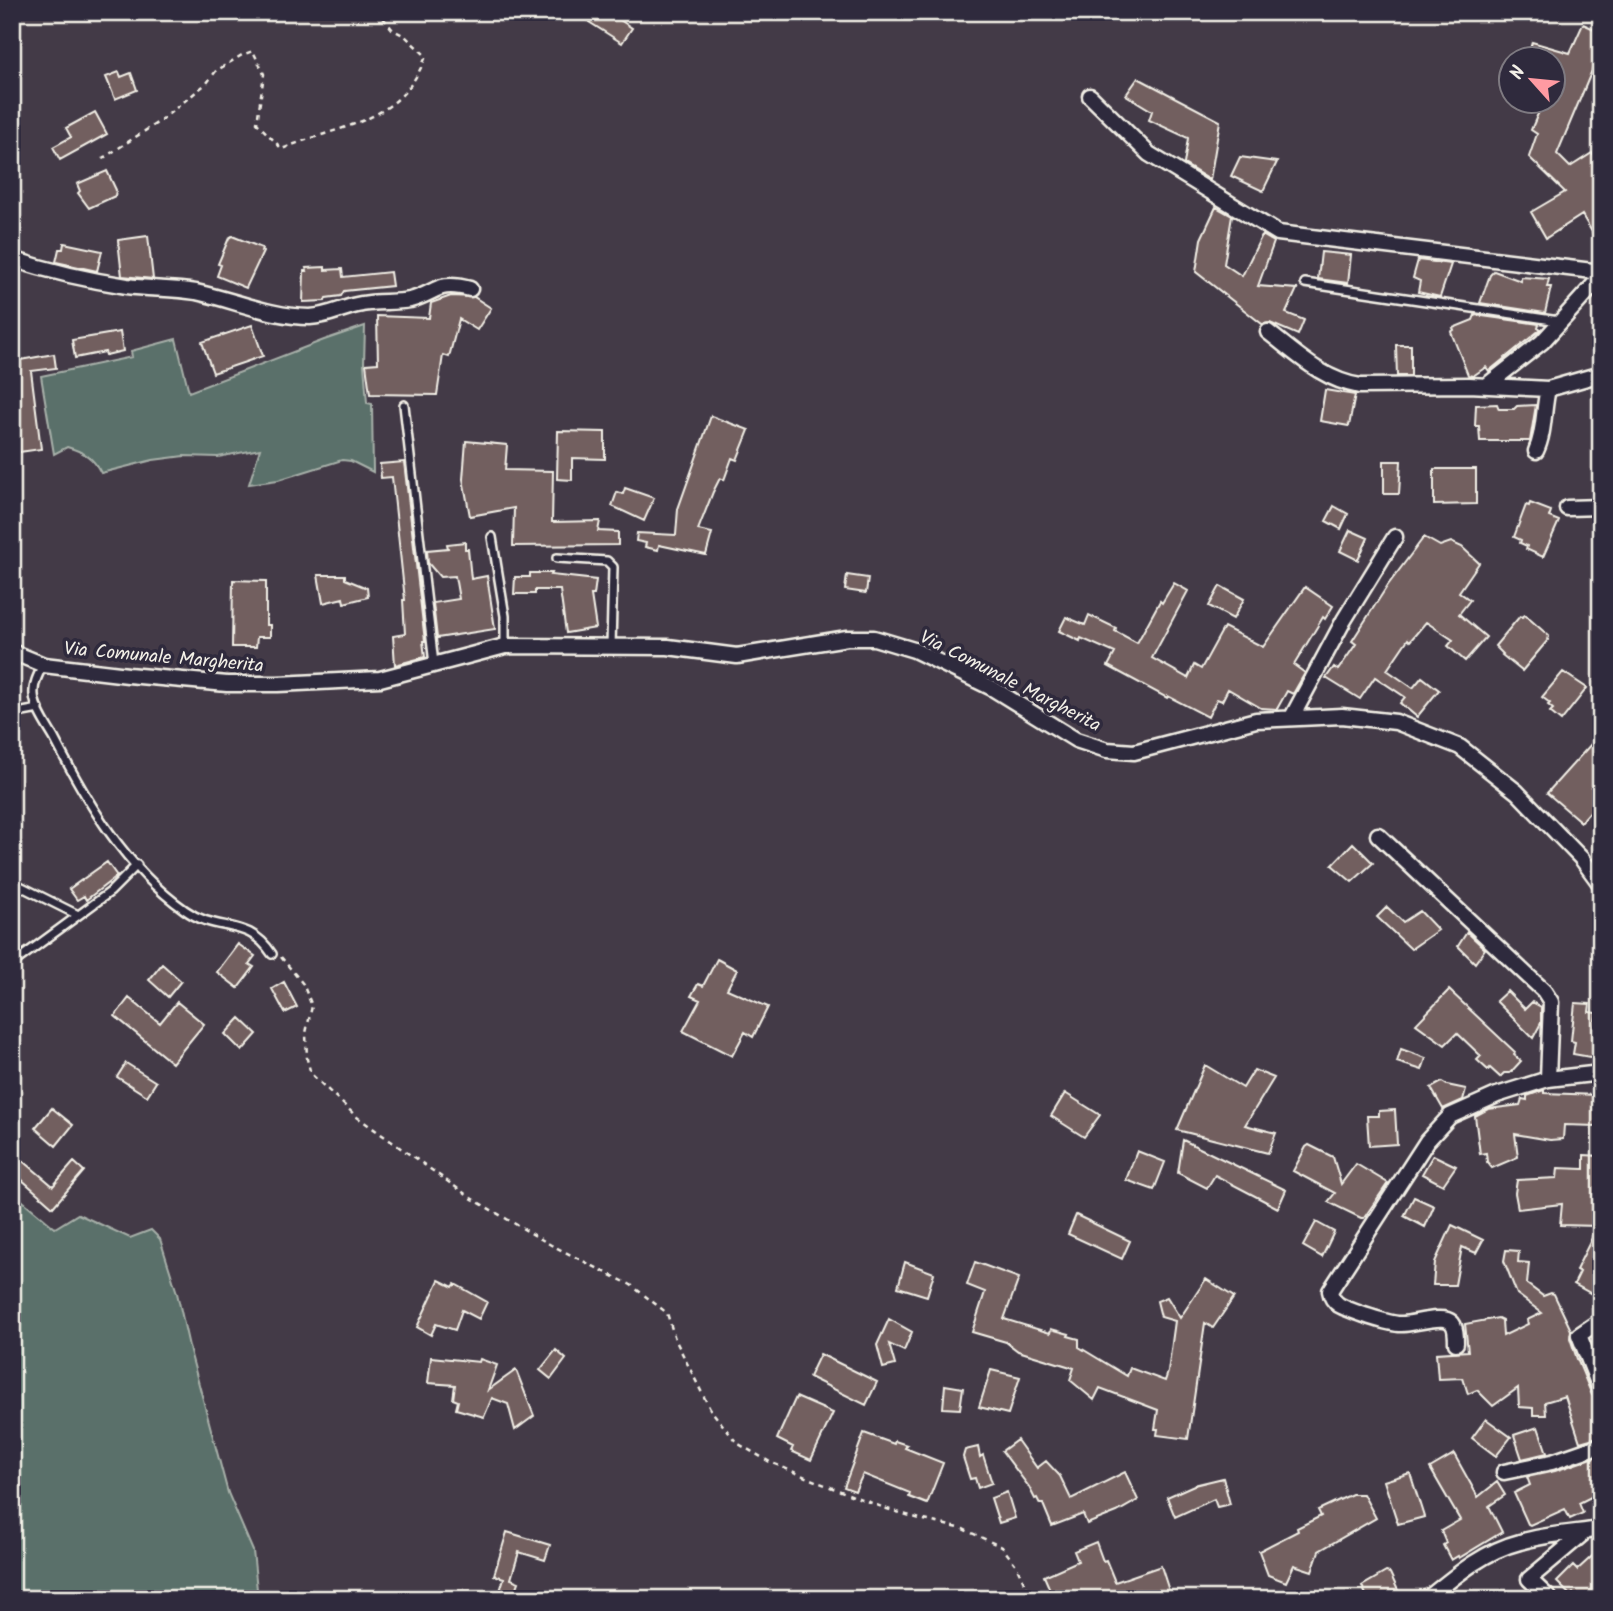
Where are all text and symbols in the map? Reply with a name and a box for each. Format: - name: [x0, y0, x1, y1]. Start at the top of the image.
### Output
- north arrow: [1498, 46, 1568, 116]
- text: N: [1503, 61, 1535, 85]
- street label: Via Comunale Margherita: [914, 623, 1106, 741]
- street label: Via Comunale Margherita: [63, 634, 265, 682]

